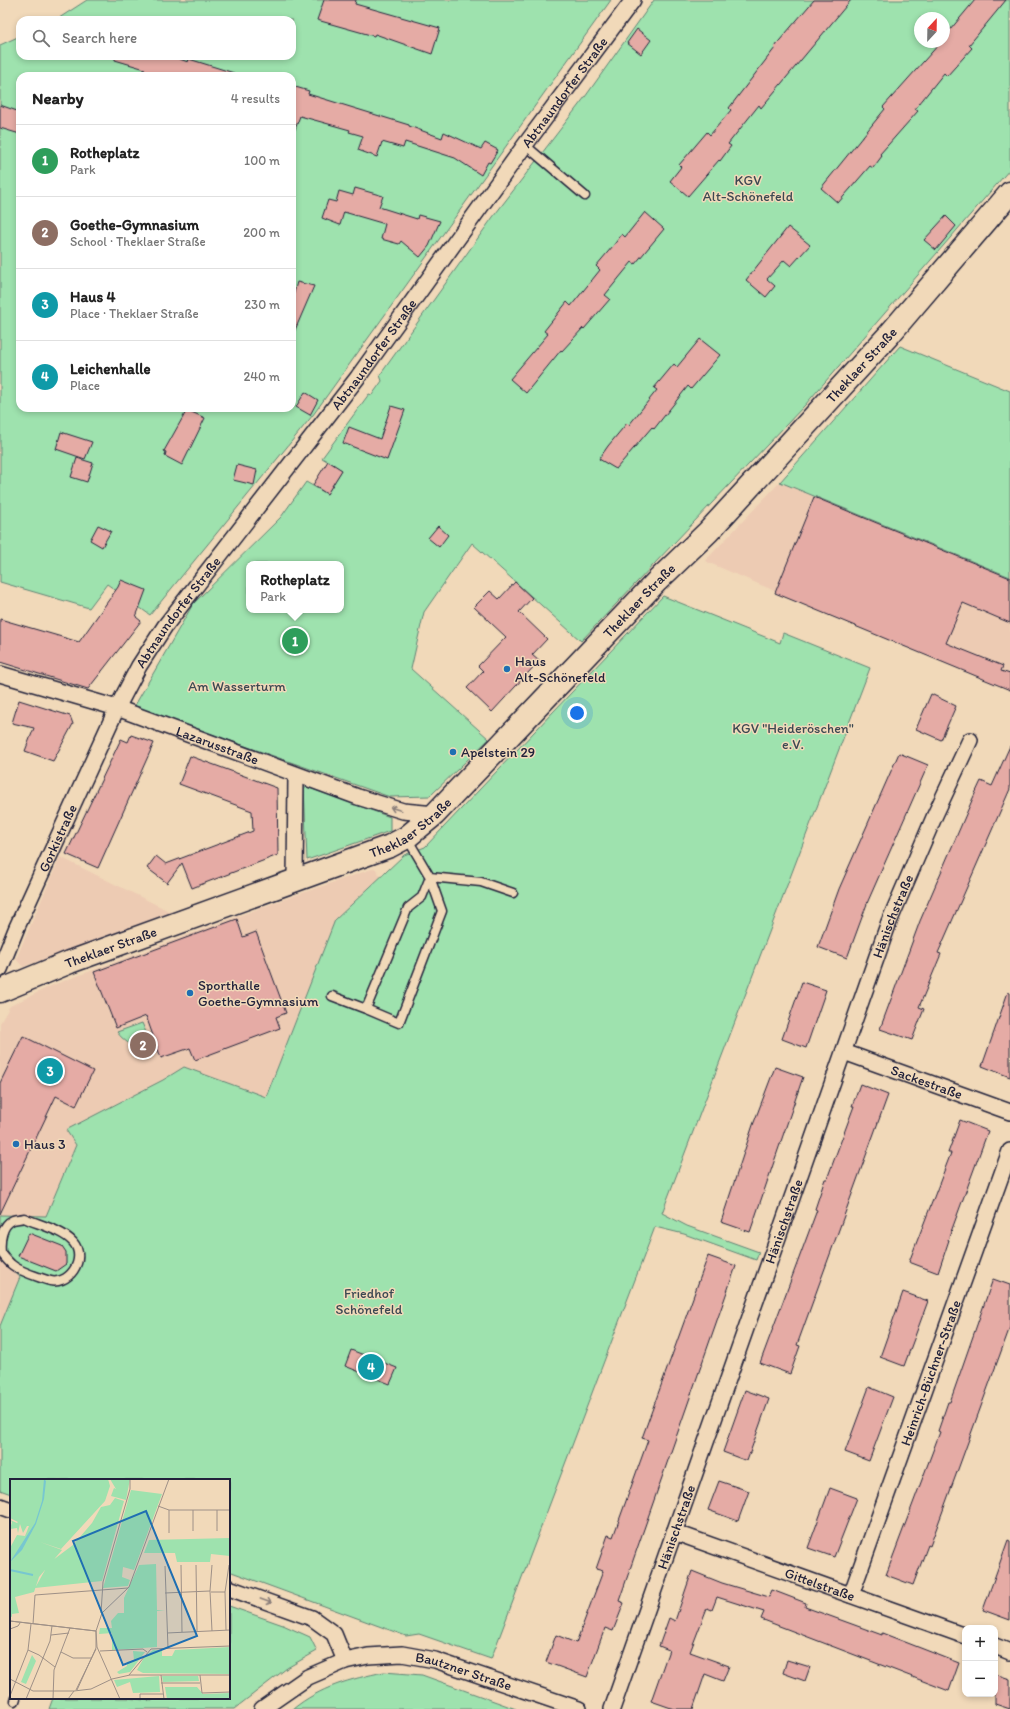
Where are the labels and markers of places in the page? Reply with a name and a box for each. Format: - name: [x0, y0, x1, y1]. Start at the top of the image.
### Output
- pin: 1: [282, 626, 308, 656]
- place label: Haus Alt-Schönefeld: [515, 653, 606, 686]
- marker: Haus Alt-Schönefeld: [502, 664, 512, 674]
- place label: Apelstein 29: [461, 744, 535, 761]
- marker: Apelstein 29: [448, 747, 458, 757]
- place label: Sporthalle Goethe-Gymnasium: [198, 977, 319, 1010]
- marker: Sporthalle Goethe-Gymnasium: [185, 988, 195, 998]
- pin: 2: [130, 1030, 156, 1060]
- pin: 3: [37, 1056, 63, 1086]
- place label: Haus 3: [24, 1136, 66, 1153]
- marker: Haus 3: [11, 1139, 21, 1149]
- pin: 4: [358, 1352, 384, 1382]

